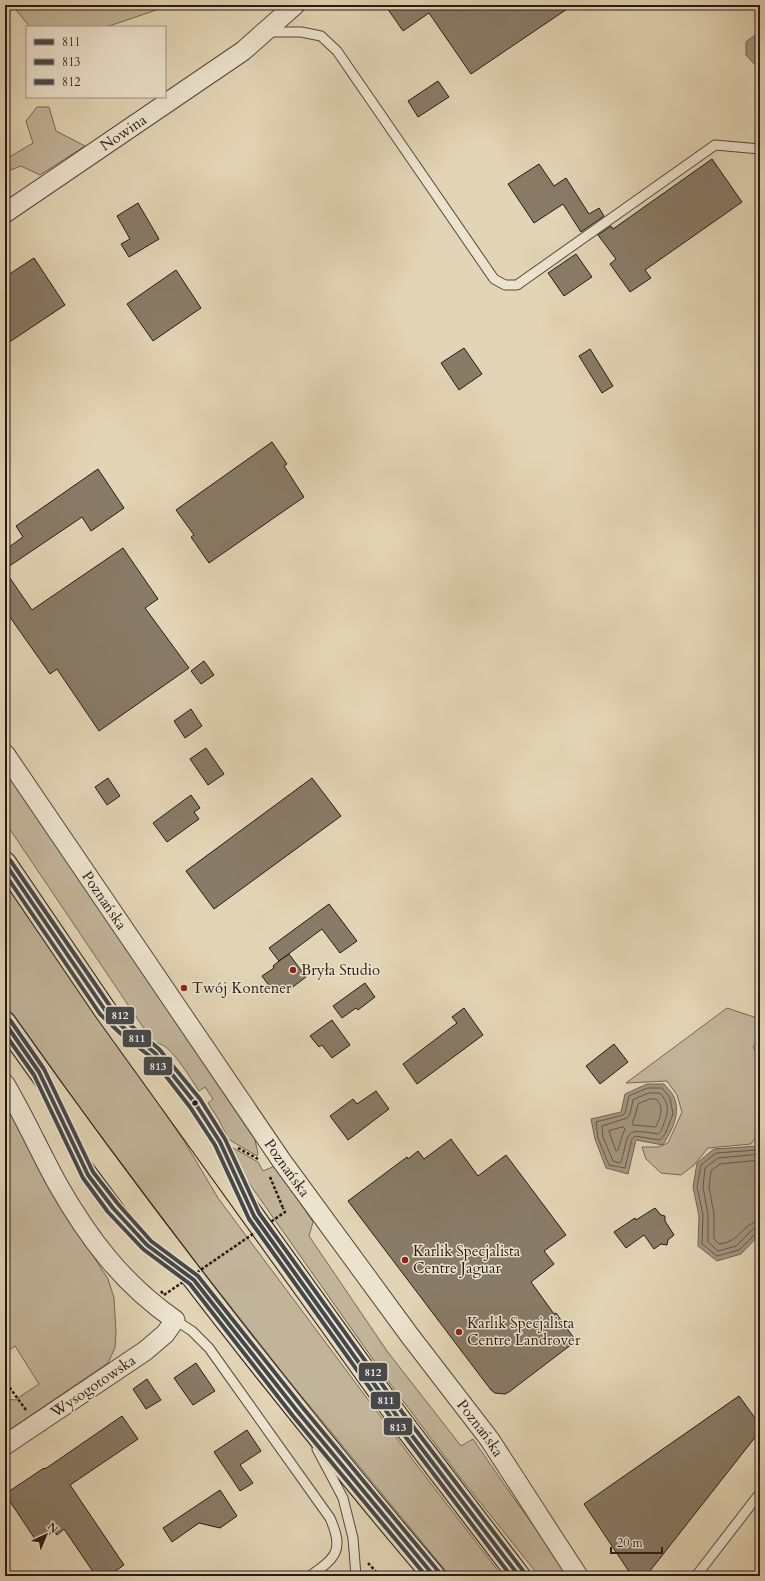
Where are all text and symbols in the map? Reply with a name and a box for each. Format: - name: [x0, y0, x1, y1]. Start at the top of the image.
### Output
- legend: [26, 26, 166, 98]
- text: 811: [62, 34, 80, 50]
- text: 813: [62, 54, 80, 70]
- text: 812: [62, 74, 80, 90]
- street label: Nowina: [96, 109, 151, 155]
- street label: Poznańska: [77, 867, 132, 934]
- place label: Bryła Studio: [301, 960, 380, 980]
- marker: Bryła Studio: [288, 965, 298, 975]
- place label: Twój Kontener: [192, 978, 292, 998]
- marker: Twój Kontener: [179, 983, 189, 993]
- line badge: 812: [105, 1006, 135, 1025]
- text: 812: [112, 1008, 129, 1023]
- line badge: 811: [122, 1029, 152, 1048]
- text: 811: [129, 1031, 145, 1046]
- line badge: 813: [143, 1056, 173, 1076]
- text: 813: [150, 1059, 167, 1074]
- unlabelled marker: [190, 1098, 200, 1108]
- street label: Poznańska: [260, 1135, 315, 1201]
- place label: Karlik Specjalista Centre Jaguar: [413, 1241, 521, 1278]
- marker: Karlik Specjalista Centre Jaguar: [400, 1255, 410, 1265]
- place label: Karlik Specjalista Centre Landrover: [467, 1313, 581, 1350]
- marker: Karlik Specjalista Centre Landrover: [454, 1327, 464, 1337]
- street label: Wysogotowska: [46, 1350, 140, 1422]
- line badge: 812: [358, 1362, 388, 1382]
- text: 812: [365, 1365, 382, 1380]
- line badge: 811: [370, 1391, 401, 1410]
- text: 811: [378, 1393, 394, 1408]
- street label: Poznańska: [452, 1395, 508, 1461]
- line badge: 813: [383, 1417, 413, 1436]
- text: 813: [390, 1420, 407, 1435]
- north arrow: [26, 1515, 66, 1555]
- text: N: [44, 1519, 62, 1537]
- scale bar: [611, 1529, 662, 1555]
- text: 20 m: [617, 1535, 644, 1551]

